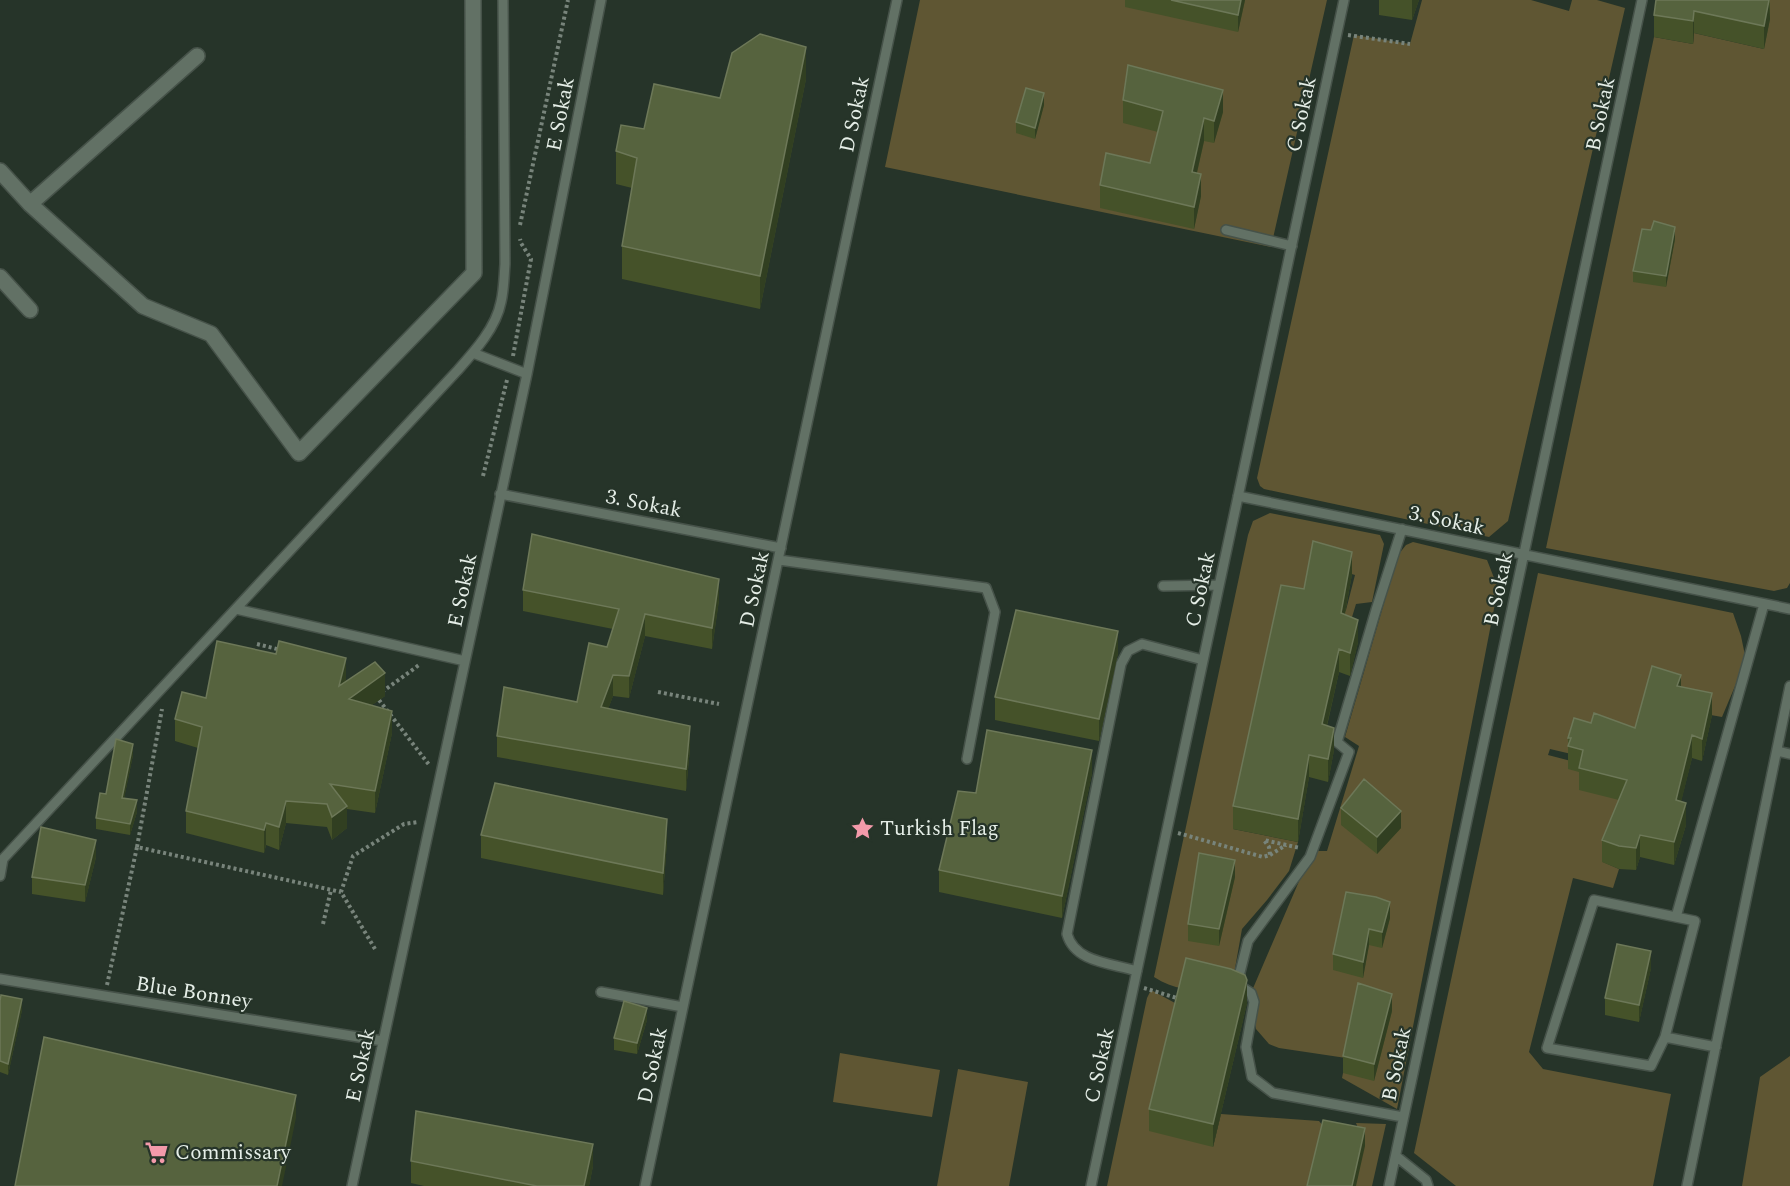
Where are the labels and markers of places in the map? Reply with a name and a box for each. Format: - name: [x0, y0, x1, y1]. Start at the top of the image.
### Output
- place label: Turkish Flag: [880, 813, 999, 845]
- place icon: Turkish Flag: [849, 815, 875, 841]
- place label: Commissary: [175, 1137, 292, 1169]
- supermarket icon: Commissary: [144, 1139, 170, 1165]

